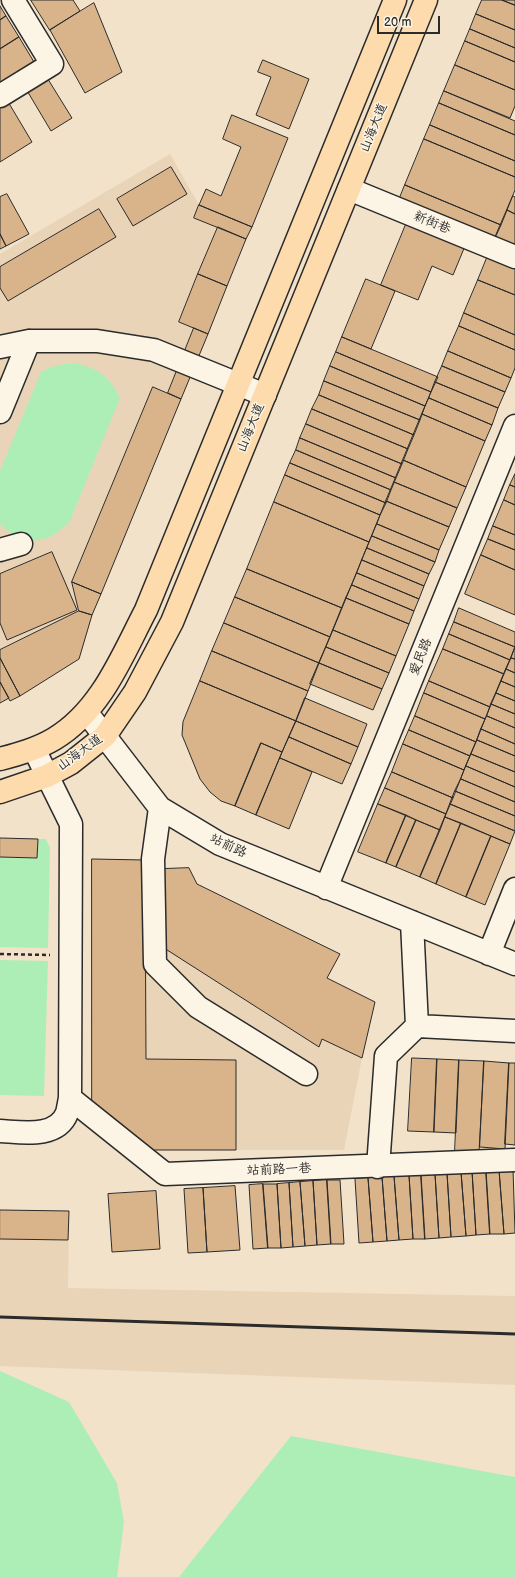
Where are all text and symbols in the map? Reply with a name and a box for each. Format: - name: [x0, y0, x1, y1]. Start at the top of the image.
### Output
- scale bar: [379, 8, 442, 34]
- text: 20 m: [384, 15, 411, 30]
- street label: 山海大道: [357, 101, 391, 155]
- street label: 新街巷: [411, 208, 453, 238]
- street label: 山海大道: [234, 401, 268, 455]
- street label: 爱民路: [406, 636, 436, 678]
- street label: 山海大道: [54, 731, 106, 775]
- street label: 站前路: [207, 831, 249, 861]
- street label: 站前路一巷: [246, 1161, 312, 1179]

